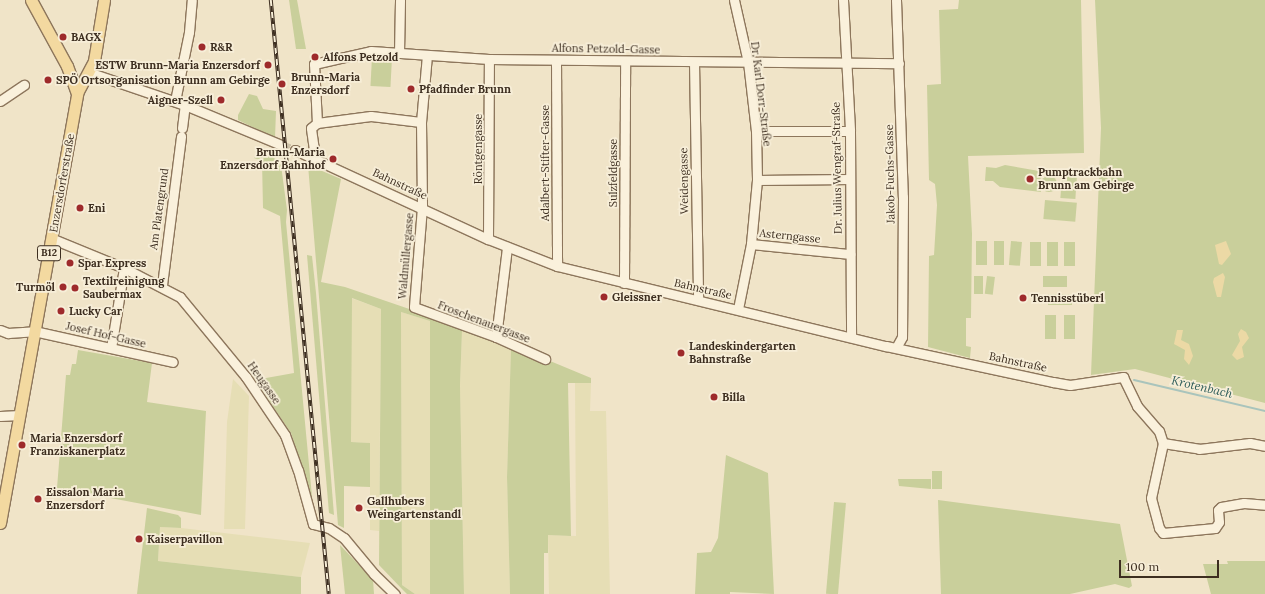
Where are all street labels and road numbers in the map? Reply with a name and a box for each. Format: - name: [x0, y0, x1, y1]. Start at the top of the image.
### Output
- street label: Alfons Petzold-Gasse: [552, 41, 660, 57]
- street label: Dr. Karl Dorr-Straße: [748, 41, 774, 147]
- street label: Dr. Julius Wengraf-Straße: [829, 102, 845, 234]
- street label: Adalbert-Stifter-Gasse: [538, 105, 552, 221]
- street label: Röntgengasse: [471, 114, 485, 184]
- street label: Jakob-Fuchs-Gasse: [883, 124, 897, 224]
- street label: Enzersdorferstraße: [47, 133, 77, 233]
- street label: Sulzfeldgasse: [606, 139, 620, 207]
- street label: Weidengasse: [677, 148, 691, 214]
- street label: Bahnstraße: [370, 166, 430, 202]
- street label: Am Platengrund: [147, 167, 171, 251]
- street label: Waldmüllergasse: [396, 212, 416, 300]
- street label: Asterngasse: [759, 226, 821, 246]
- road number: B12: [37, 245, 61, 261]
- street label: Bahnstraße: [673, 276, 733, 302]
- street label: Froschenauergasse: [436, 298, 532, 346]
- street label: Josef Hof-Gasse: [65, 319, 147, 351]
- street label: Bahnstraße: [988, 349, 1048, 375]
- street label: Heugasse: [245, 359, 283, 407]

